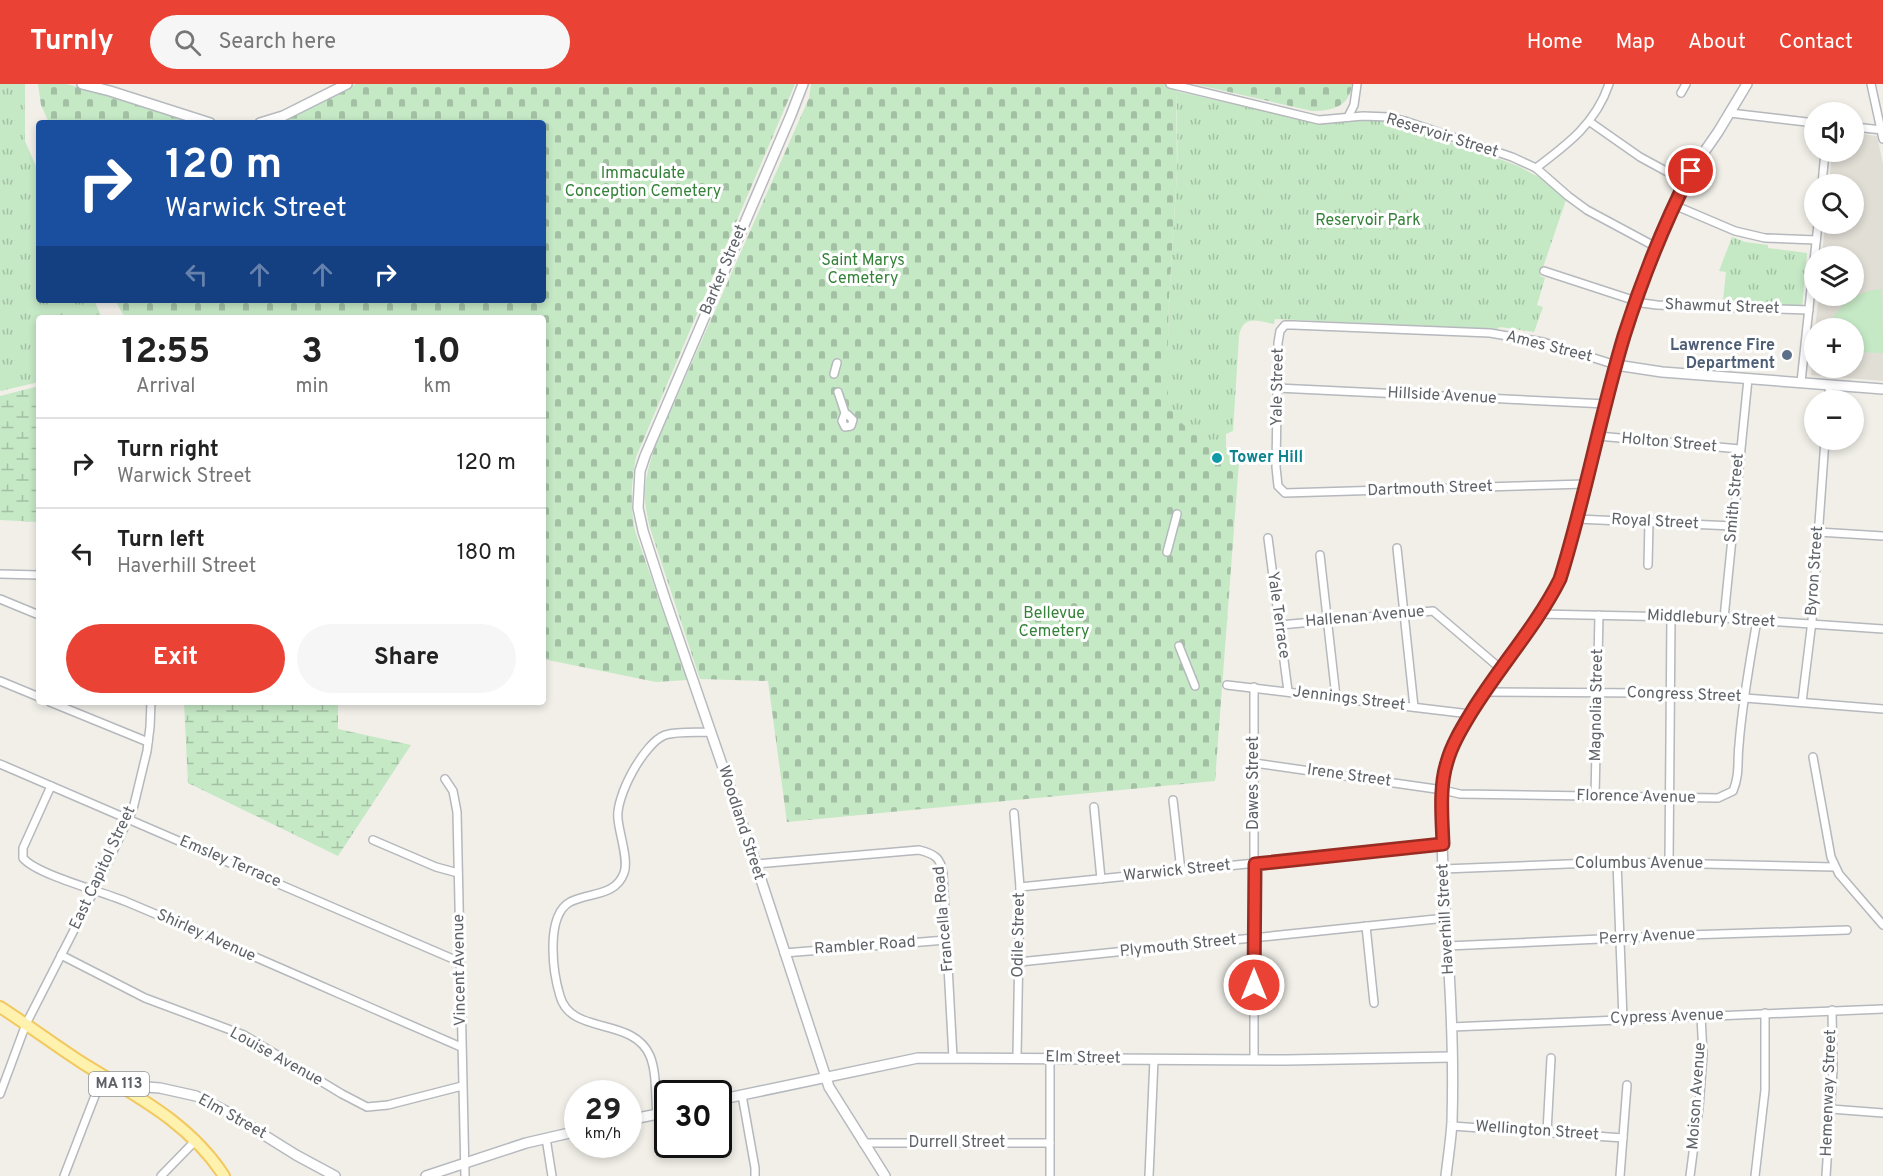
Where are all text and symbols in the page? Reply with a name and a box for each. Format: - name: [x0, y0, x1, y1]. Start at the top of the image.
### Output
- search box: [150, 15, 570, 69]
- text: Turnly: [30, 24, 114, 60]
- icon: search: [171, 26, 204, 59]
- text: Search here: [219, 29, 336, 56]
- text: Home: [1527, 29, 1583, 56]
- text: Map: [1616, 29, 1655, 56]
- text: About: [1688, 29, 1746, 56]
- text: Contact: [1779, 29, 1853, 56]
- map controls: [1804, 102, 1864, 450]
- button: sound: [1804, 102, 1864, 162]
- street label: Reservoir Street: [1383, 109, 1501, 163]
- text: 120 m: [165, 140, 282, 193]
- icon: right: [66, 144, 144, 222]
- pin: [1665, 145, 1716, 196]
- icon: arrive: [1674, 154, 1707, 187]
- park label: Immaculate Conception Cemetery: [565, 164, 721, 202]
- button: search: [1804, 174, 1864, 234]
- text: Warwick Street: [165, 192, 347, 226]
- park label: Reservoir Park: [1315, 211, 1421, 231]
- street label: Barker Street: [696, 222, 752, 318]
- button: layers: [1804, 246, 1864, 306]
- park label: Saint Marys Cemetery: [821, 251, 905, 289]
- icon: left: [180, 258, 213, 291]
- icon: ahead: [243, 258, 276, 291]
- icon: ahead: [306, 258, 339, 291]
- icon: right: [369, 258, 402, 291]
- street label: Shawmut Street: [1664, 295, 1780, 319]
- button: +: [1804, 318, 1864, 378]
- street label: Ames Street: [1504, 327, 1594, 367]
- text: 12:55: [121, 330, 210, 376]
- text: 3: [301, 330, 323, 376]
- text: 1.0: [414, 330, 461, 376]
- place label: Lawrence Fire Department: [1670, 336, 1775, 374]
- street label: Yale Street: [1267, 348, 1289, 426]
- marker: Lawrence Fire Department: [1780, 348, 1794, 362]
- text: Arrival: [136, 374, 196, 400]
- text: min: [295, 374, 329, 400]
- text: km: [424, 374, 451, 400]
- street label: Hillside Avenue: [1387, 383, 1497, 409]
- button: −: [1804, 390, 1864, 450]
- street label: Holton Street: [1620, 429, 1718, 457]
- text: Turn right: [117, 437, 219, 464]
- icon: right: [66, 447, 99, 480]
- place label: Tower Hill: [1229, 448, 1303, 468]
- text: 120 m: [456, 450, 516, 477]
- marker: Tower Hill: [1210, 451, 1224, 465]
- street label: Smith Street: [1721, 452, 1749, 544]
- text: Warwick Street: [117, 464, 252, 490]
- street label: Dartmouth Street: [1367, 477, 1493, 501]
- street label: Royal Street: [1611, 510, 1699, 534]
- street label: Byron Street: [1802, 525, 1828, 617]
- text: Turn left: [117, 527, 205, 554]
- icon: left: [66, 537, 99, 570]
- text: 180 m: [457, 540, 516, 567]
- text: Haverhill Street: [117, 554, 256, 580]
- street label: Yale Terrace: [1262, 570, 1294, 660]
- street label: Hallenan Avenue: [1305, 602, 1425, 632]
- park label: Bellevue Cemetery: [1019, 604, 1089, 642]
- street label: Middlebury Street: [1646, 606, 1776, 632]
- button: Exit: [66, 624, 285, 693]
- button: Share: [297, 624, 516, 693]
- street label: Magnolia Street: [1586, 648, 1608, 762]
- street label: Jennings Street: [1292, 682, 1406, 716]
- street label: Congress Street: [1626, 683, 1742, 707]
- street label: Dawes Street: [1244, 736, 1264, 830]
- street label: Irene Street: [1306, 760, 1392, 792]
- street label: Woodland Street: [713, 763, 769, 883]
- street label: Florence Avenue: [1576, 786, 1696, 808]
- street label: East Capitol Street: [66, 803, 140, 933]
- street label: Emsley Terrace: [176, 832, 284, 892]
- street label: Columbus Avenue: [1575, 854, 1703, 874]
- street label: Warwick Street: [1122, 855, 1232, 887]
- street label: Haverhill Street: [1433, 863, 1459, 975]
- street label: Francella Road: [929, 865, 959, 973]
- street label: Odile Street: [1008, 892, 1030, 978]
- street label: Shirley Avenue: [153, 905, 259, 967]
- street label: Vincent Avenue: [449, 914, 471, 1026]
- street label: Perry Avenue: [1598, 924, 1696, 950]
- street label: Plymouth Street: [1119, 930, 1237, 962]
- street label: Rambler Road: [814, 932, 916, 960]
- position arrow: [1222, 953, 1286, 1017]
- street label: Cypress Avenue: [1610, 1005, 1724, 1029]
- street label: Louise Avenue: [226, 1023, 326, 1091]
- street label: Hemenway Street: [1817, 1029, 1841, 1157]
- street label: Moison Avenue: [1683, 1042, 1711, 1150]
- street label: Elm Street: [1045, 1047, 1121, 1069]
- road number: MA 113: [89, 1072, 149, 1096]
- speed limit sign: 30: [654, 1080, 732, 1158]
- street label: Elm Street: [194, 1090, 270, 1144]
- text: 29: [585, 1093, 621, 1130]
- street label: Wellington Street: [1474, 1117, 1600, 1145]
- text: km/h: [585, 1125, 621, 1144]
- street label: Durrell Street: [909, 1133, 1005, 1153]

